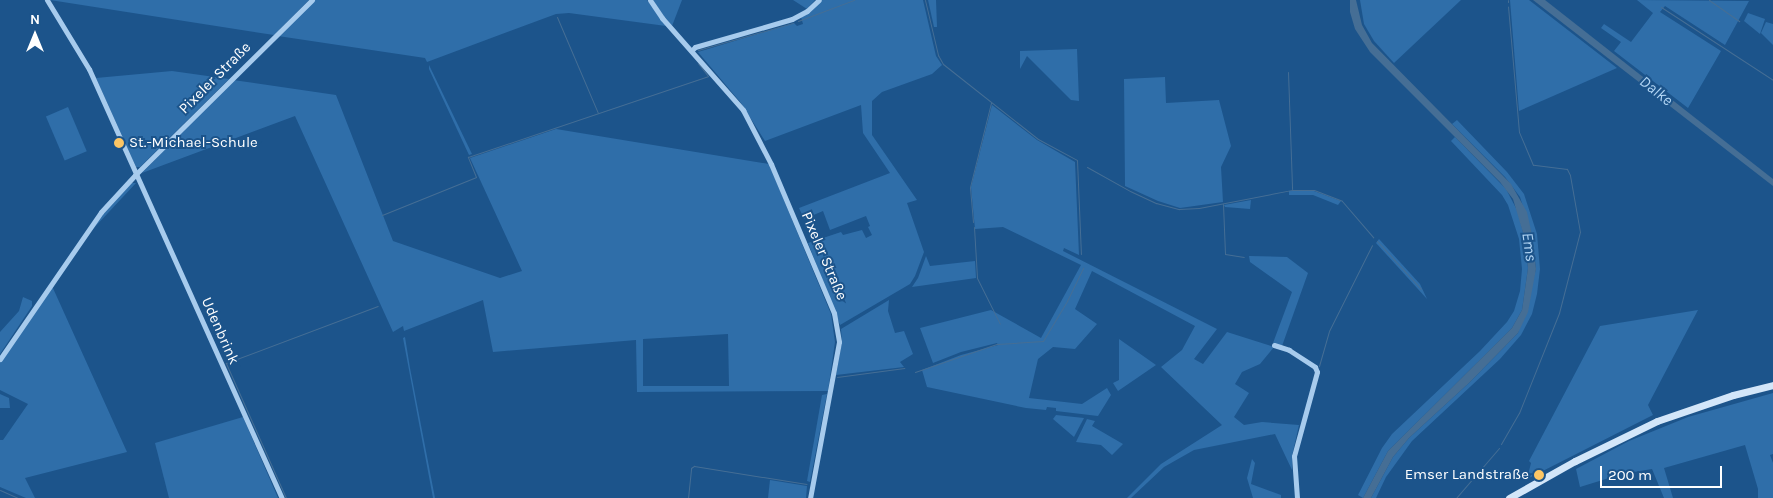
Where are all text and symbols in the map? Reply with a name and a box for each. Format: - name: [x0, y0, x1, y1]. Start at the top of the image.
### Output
- north arrow: [10, 10, 60, 60]
- text: N: [30, 11, 40, 28]
- street label: Pixeler Straße: [175, 38, 255, 118]
- water label: Dalke: [1635, 72, 1677, 110]
- place label: St.-Michael-Schule: [129, 134, 258, 152]
- marker: St.-Michael-Schule: [113, 137, 125, 149]
- street label: Pixeler Straße: [797, 209, 851, 303]
- water label: Ems: [1517, 231, 1541, 263]
- street label: Udenbrink: [197, 295, 243, 367]
- scale bar: [1603, 456, 1726, 488]
- place label: Emser Landstraße: [1405, 466, 1529, 484]
- text: 200 m: [1608, 466, 1652, 484]
- marker: Emser Landstraße: [1533, 469, 1545, 481]

